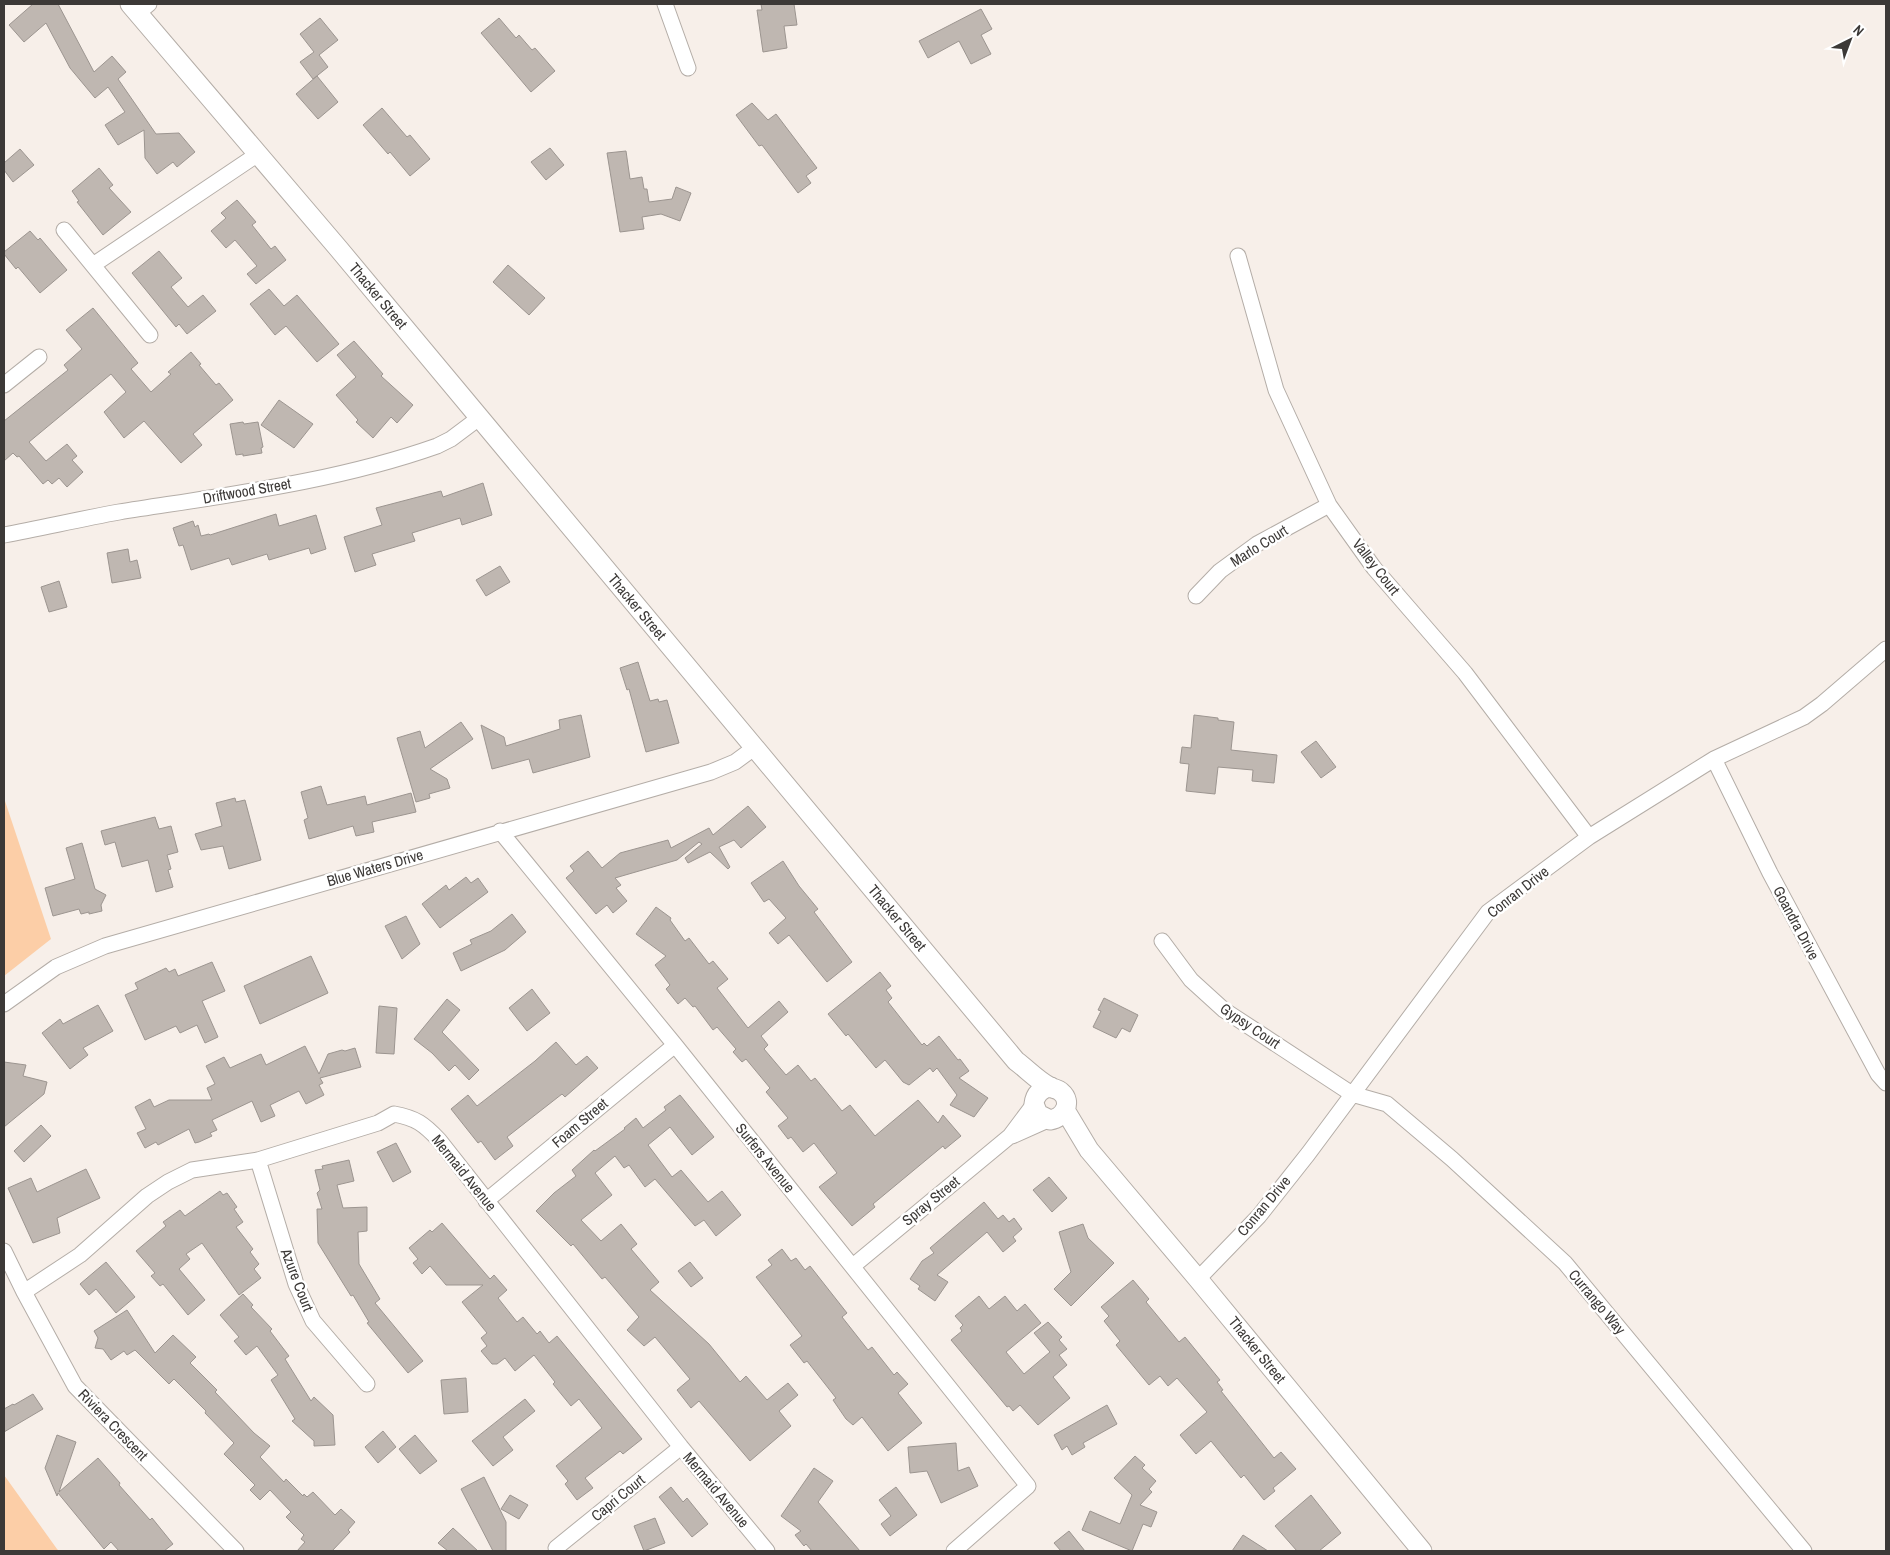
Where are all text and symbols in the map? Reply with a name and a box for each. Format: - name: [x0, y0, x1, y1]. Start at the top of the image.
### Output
- north arrow: [1825, 15, 1875, 65]
- text: N: [1850, 21, 1868, 40]
- street label: Thacker Street: [344, 258, 413, 334]
- street label: Driftwood Street: [201, 472, 293, 509]
- street label: Marlo Court: [1226, 519, 1292, 572]
- street label: Valley Court: [1348, 534, 1405, 600]
- street label: Thacker Street: [603, 569, 672, 645]
- street label: Blue Waters Drive: [324, 844, 426, 891]
- street label: Conran Drive: [1482, 861, 1553, 922]
- street label: Thacker Street: [863, 880, 932, 956]
- street label: Goandra Drive: [1768, 882, 1825, 963]
- street label: Gypsy Court: [1216, 998, 1285, 1054]
- street label: Foam Street: [547, 1093, 613, 1152]
- street label: Surfers Avenue: [731, 1118, 800, 1197]
- street label: Mermaid Avenue: [427, 1130, 502, 1215]
- street label: Spray Street: [898, 1171, 964, 1230]
- street label: Conran Drive: [1232, 1171, 1295, 1240]
- street label: Azure Court: [276, 1244, 319, 1315]
- street label: Currango Way: [1564, 1265, 1631, 1339]
- street label: Thacker Street: [1224, 1312, 1291, 1388]
- street label: Riviera Crescent: [74, 1384, 153, 1466]
- street label: Mermaid Avenue: [679, 1447, 754, 1532]
- street label: Capri Court: [586, 1469, 649, 1526]

